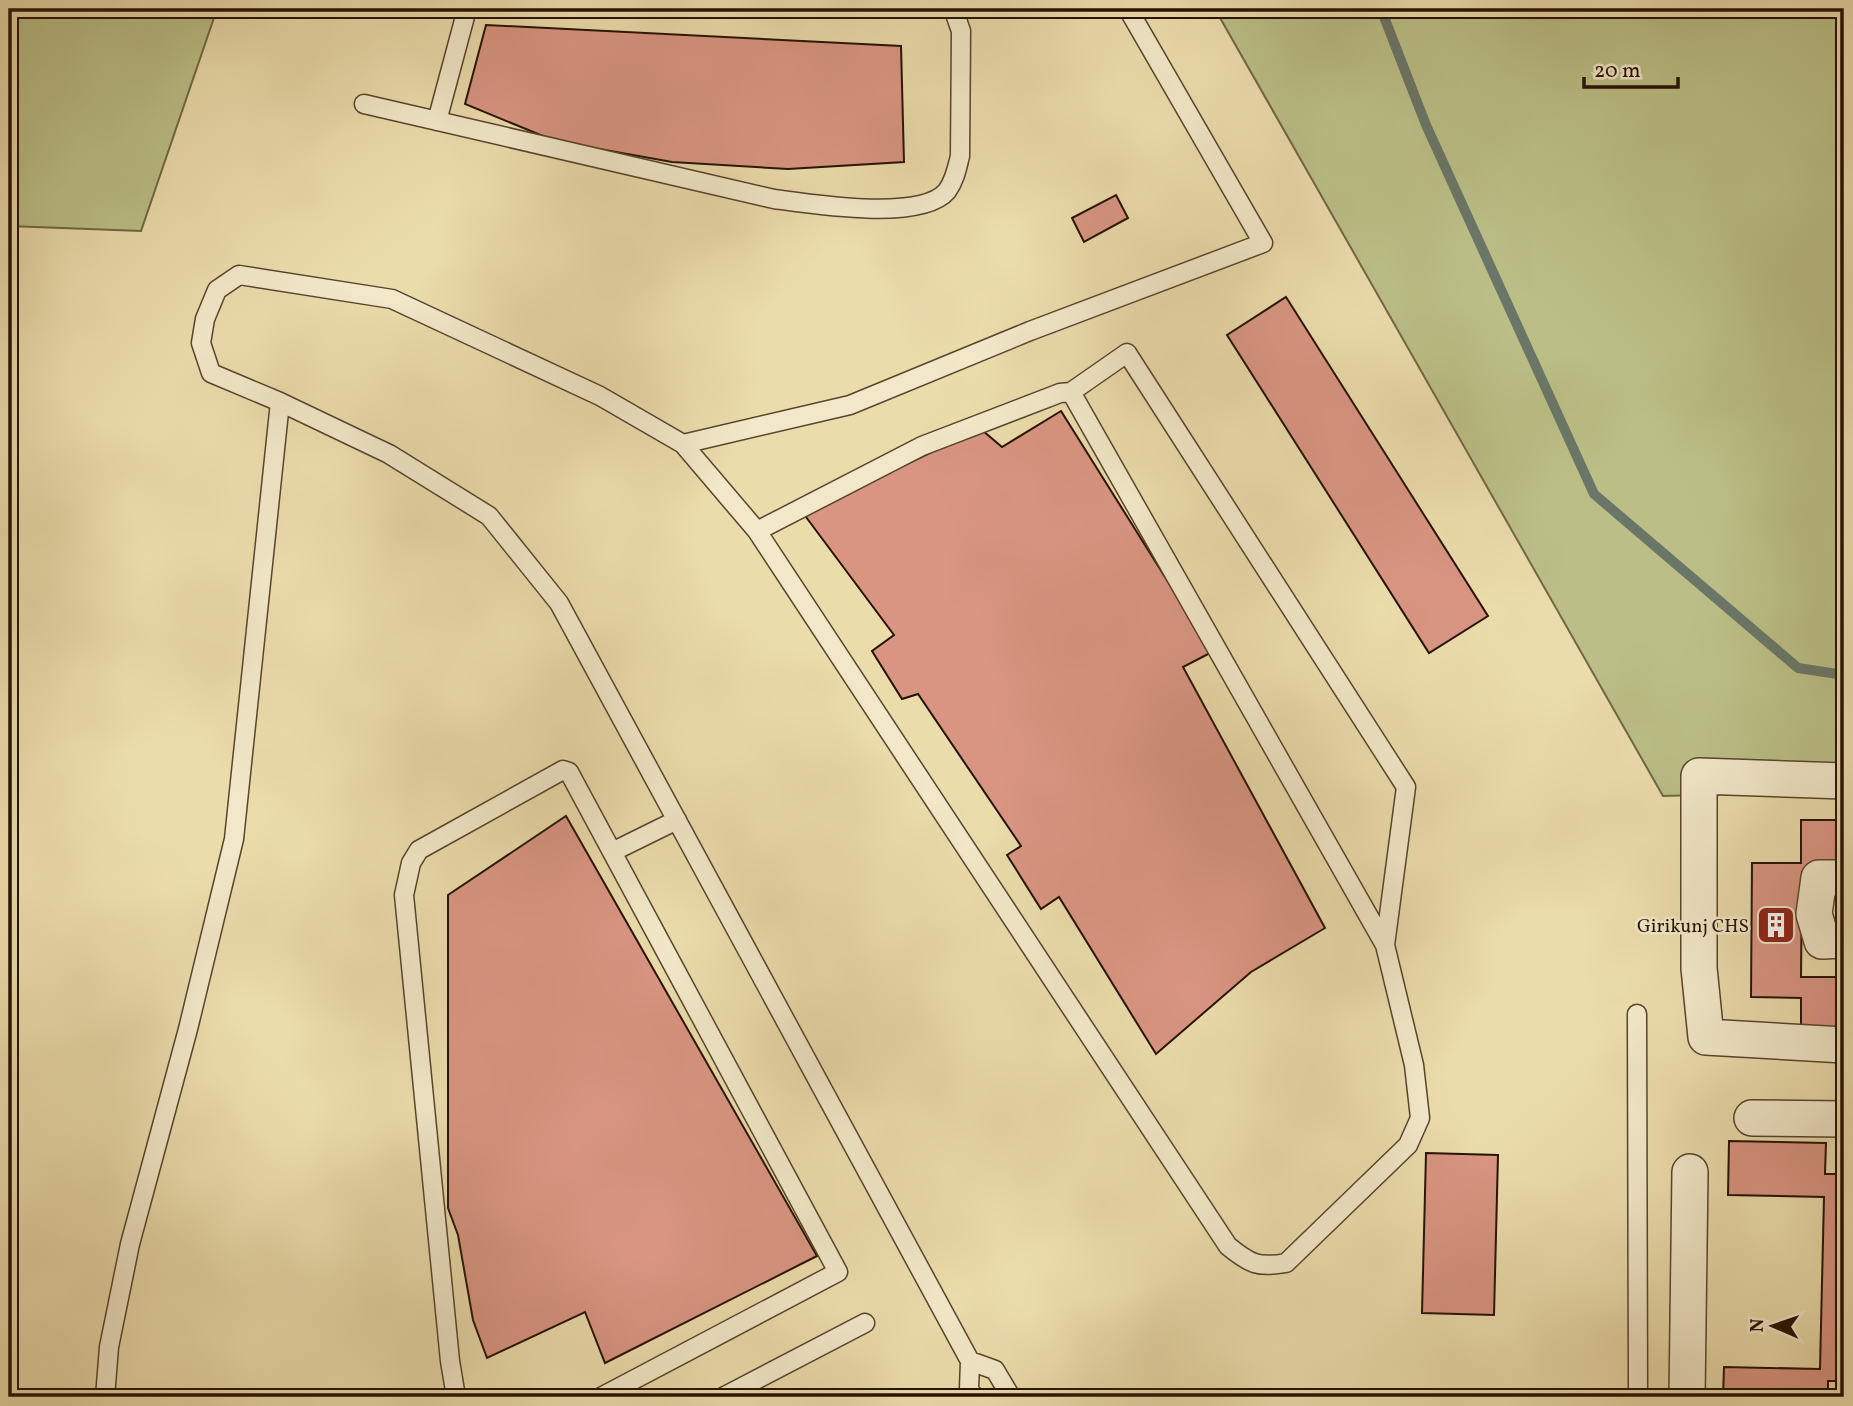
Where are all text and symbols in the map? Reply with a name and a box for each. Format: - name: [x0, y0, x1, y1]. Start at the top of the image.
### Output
- scale bar: [1584, 46, 1678, 90]
- text: 20 m: [1594, 57, 1640, 86]
- building icon: Girikunj CHS: [1755, 904, 1797, 946]
- place label: Girikunj CHS: [1637, 914, 1749, 940]
- north arrow: [1738, 1290, 1808, 1360]
- text: N: [1745, 1318, 1771, 1333]

